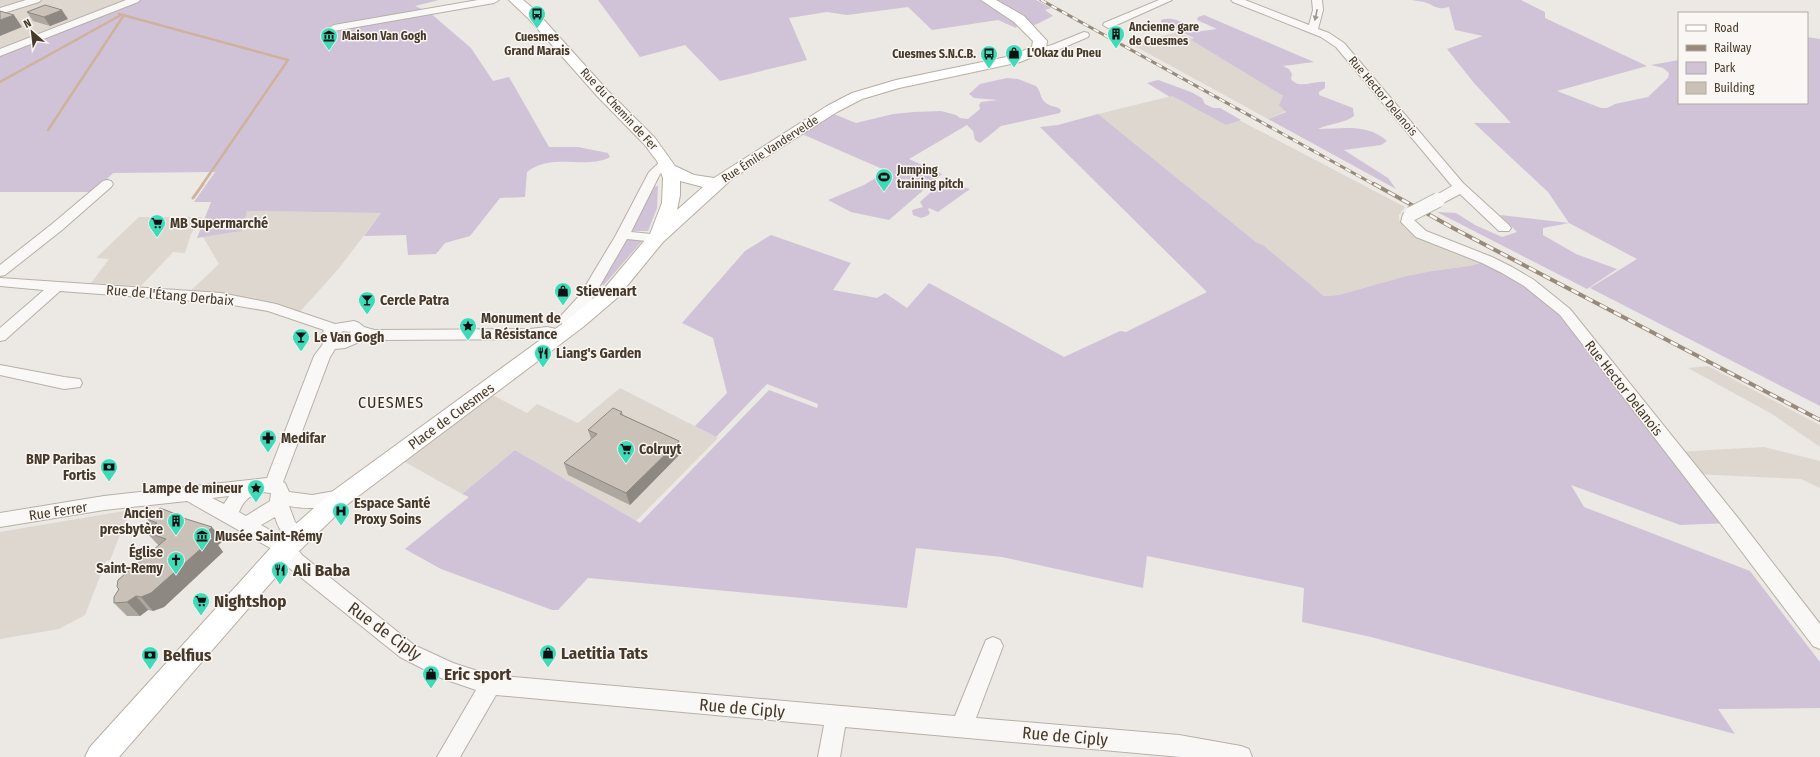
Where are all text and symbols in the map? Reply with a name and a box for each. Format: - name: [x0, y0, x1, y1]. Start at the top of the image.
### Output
- bus stop icon: Cuesmes Grand Marais: [527, 4, 547, 29]
- one-way arrow: [1313, 9, 1319, 21]
- north arrow: [12, 12, 52, 52]
- legend: [1678, 12, 1808, 104]
- text: N: [22, 16, 34, 31]
- place label: Ancienne gare de Cuesmes: [1128, 20, 1199, 48]
- text: Road: [1714, 21, 1739, 35]
- building icon: Ancienne gare de Cuesmes: [1106, 24, 1126, 49]
- museum icon: Maison Van Gogh: [319, 26, 339, 51]
- place label: Maison Van Gogh: [342, 29, 426, 43]
- place label: Cuesmes Grand Marais: [504, 30, 570, 58]
- text: Railway: [1714, 41, 1752, 55]
- shop icon: L'Okaz du Pneu: [1004, 43, 1024, 68]
- bus stop icon: Cuesmes S.N.C.B.: [979, 44, 999, 69]
- place label: L'Okaz du Pneu: [1027, 46, 1101, 60]
- place label: Cuesmes S.N.C.B.: [892, 47, 976, 61]
- street label: Rue Hector Delanois: [1346, 53, 1420, 139]
- text: Park: [1714, 61, 1736, 75]
- street label: Rue du Chemin de Fer: [577, 65, 661, 153]
- text: Building: [1714, 81, 1755, 95]
- street label: Rue Émile Vandervelde: [719, 112, 821, 185]
- place label: Jumping training pitch: [896, 163, 964, 191]
- sports icon: Jumping training pitch: [874, 167, 894, 192]
- supermarket icon: MB Supermarché: [147, 213, 167, 238]
- place label: MB Supermarché: [170, 215, 268, 232]
- street label: Rue de l'Étang Derbaix: [105, 280, 235, 310]
- shop icon: Stievenart: [553, 281, 573, 306]
- place label: Stievenart: [576, 283, 638, 300]
- bar icon: Cercle Patra: [357, 290, 377, 315]
- place label: Cercle Patra: [380, 292, 449, 309]
- place label: Monument de la Résistance: [481, 310, 561, 343]
- place icon: Monument de la Résistance: [458, 316, 478, 341]
- bar icon: Le Van Gogh: [291, 327, 311, 352]
- place label: Le Van Gogh: [314, 329, 384, 346]
- street label: Rue Hector Delanois: [1581, 337, 1666, 439]
- restaurant icon: Liang's Garden: [533, 343, 553, 368]
- place label: Liang's Garden: [556, 345, 641, 362]
- street label: Place de Cuesmes: [405, 380, 498, 453]
- district label: CUESMES: [358, 393, 424, 412]
- pharmacy icon: Medifar: [258, 428, 278, 453]
- place label: Medifar: [281, 430, 327, 447]
- supermarket icon: Colruyt: [616, 439, 636, 464]
- place label: Colruyt: [639, 441, 682, 458]
- place label: BNP Paribas Fortis: [26, 451, 96, 484]
- bank icon: BNP Paribas Fortis: [99, 457, 119, 482]
- place icon: Lampe de mineur: [246, 478, 266, 503]
- place label: Lampe de mineur: [143, 480, 244, 497]
- place label: Espace Santé Proxy Soins: [354, 495, 430, 528]
- street label: Rue Ferrer: [28, 498, 89, 524]
- hospital icon: Espace Santé Proxy Soins: [331, 501, 351, 526]
- place label: Ancien presbytère: [100, 505, 163, 538]
- building icon: Ancien presbytère: [166, 511, 186, 536]
- museum icon: Musée Saint-Rémy: [192, 526, 212, 551]
- place label: Musée Saint-Rémy: [215, 528, 323, 545]
- place label: Église Saint-Remy: [96, 543, 163, 577]
- church icon: Église Saint-Remy: [166, 550, 186, 575]
- restaurant icon: Ali Baba: [270, 560, 290, 585]
- place label: Ali Baba: [292, 560, 351, 581]
- supermarket icon: Nightshop: [191, 591, 211, 616]
- place label: Nightshop: [214, 591, 287, 612]
- street label: Rue de Ciply: [344, 598, 426, 665]
- shop icon: Laetitia Tats: [538, 643, 558, 668]
- place label: Laetitia Tats: [561, 643, 649, 664]
- bank icon: Belfius: [140, 645, 160, 670]
- place label: Belfius: [163, 645, 212, 666]
- shop icon: Eric sport: [421, 664, 441, 689]
- place label: Eric sport: [444, 664, 512, 685]
- street label: Rue de Ciply: [698, 694, 786, 723]
- street label: Rue de Ciply: [1021, 722, 1109, 751]

